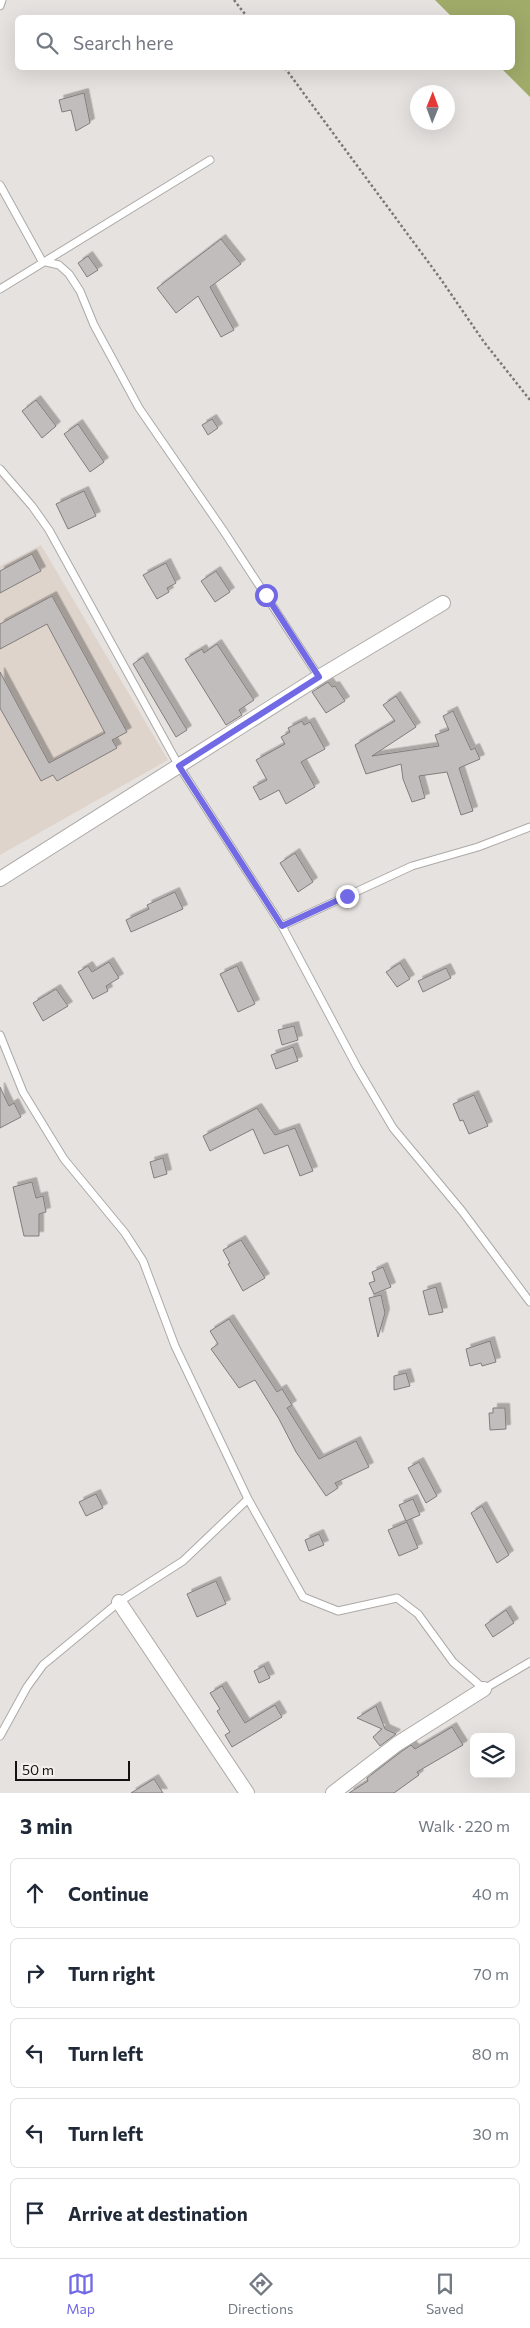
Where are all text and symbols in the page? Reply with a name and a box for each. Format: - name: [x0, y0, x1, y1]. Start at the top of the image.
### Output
- search box: [15, 15, 515, 70]
- icon: search: [33, 29, 61, 57]
- text: Search here: [73, 31, 173, 54]
- north arrow: [410, 85, 455, 130]
- route start: [255, 584, 278, 607]
- route end: [336, 885, 359, 908]
- map controls: [470, 1733, 515, 1778]
- button: layers: [470, 1733, 515, 1778]
- scale bar: [15, 1758, 130, 1781]
- text: 50 m: [22, 1761, 54, 1778]
- text: 3 min: [20, 1813, 73, 1838]
- text: Walk · 220 m: [418, 1816, 510, 1835]
- icon: ahead: [21, 1879, 49, 1907]
- text: Continue: [68, 1882, 148, 1905]
- text: 40 m: [472, 1884, 509, 1903]
- icon: right: [21, 1959, 49, 1987]
- text: Turn right: [68, 1962, 155, 1985]
- text: 70 m: [473, 1964, 509, 1983]
- icon: left: [21, 2039, 49, 2067]
- text: Turn left: [68, 2042, 143, 2065]
- text: 80 m: [472, 2044, 509, 2063]
- icon: left: [21, 2119, 49, 2147]
- text: Turn left: [68, 2122, 143, 2145]
- text: 30 m: [472, 2124, 509, 2143]
- icon: arrive: [21, 2199, 49, 2227]
- text: Arrive at destination: [68, 2202, 248, 2225]
- tab: Map: [66, 2270, 95, 2317]
- tab: Directions: [228, 2270, 293, 2317]
- tab: Saved: [426, 2270, 464, 2317]

